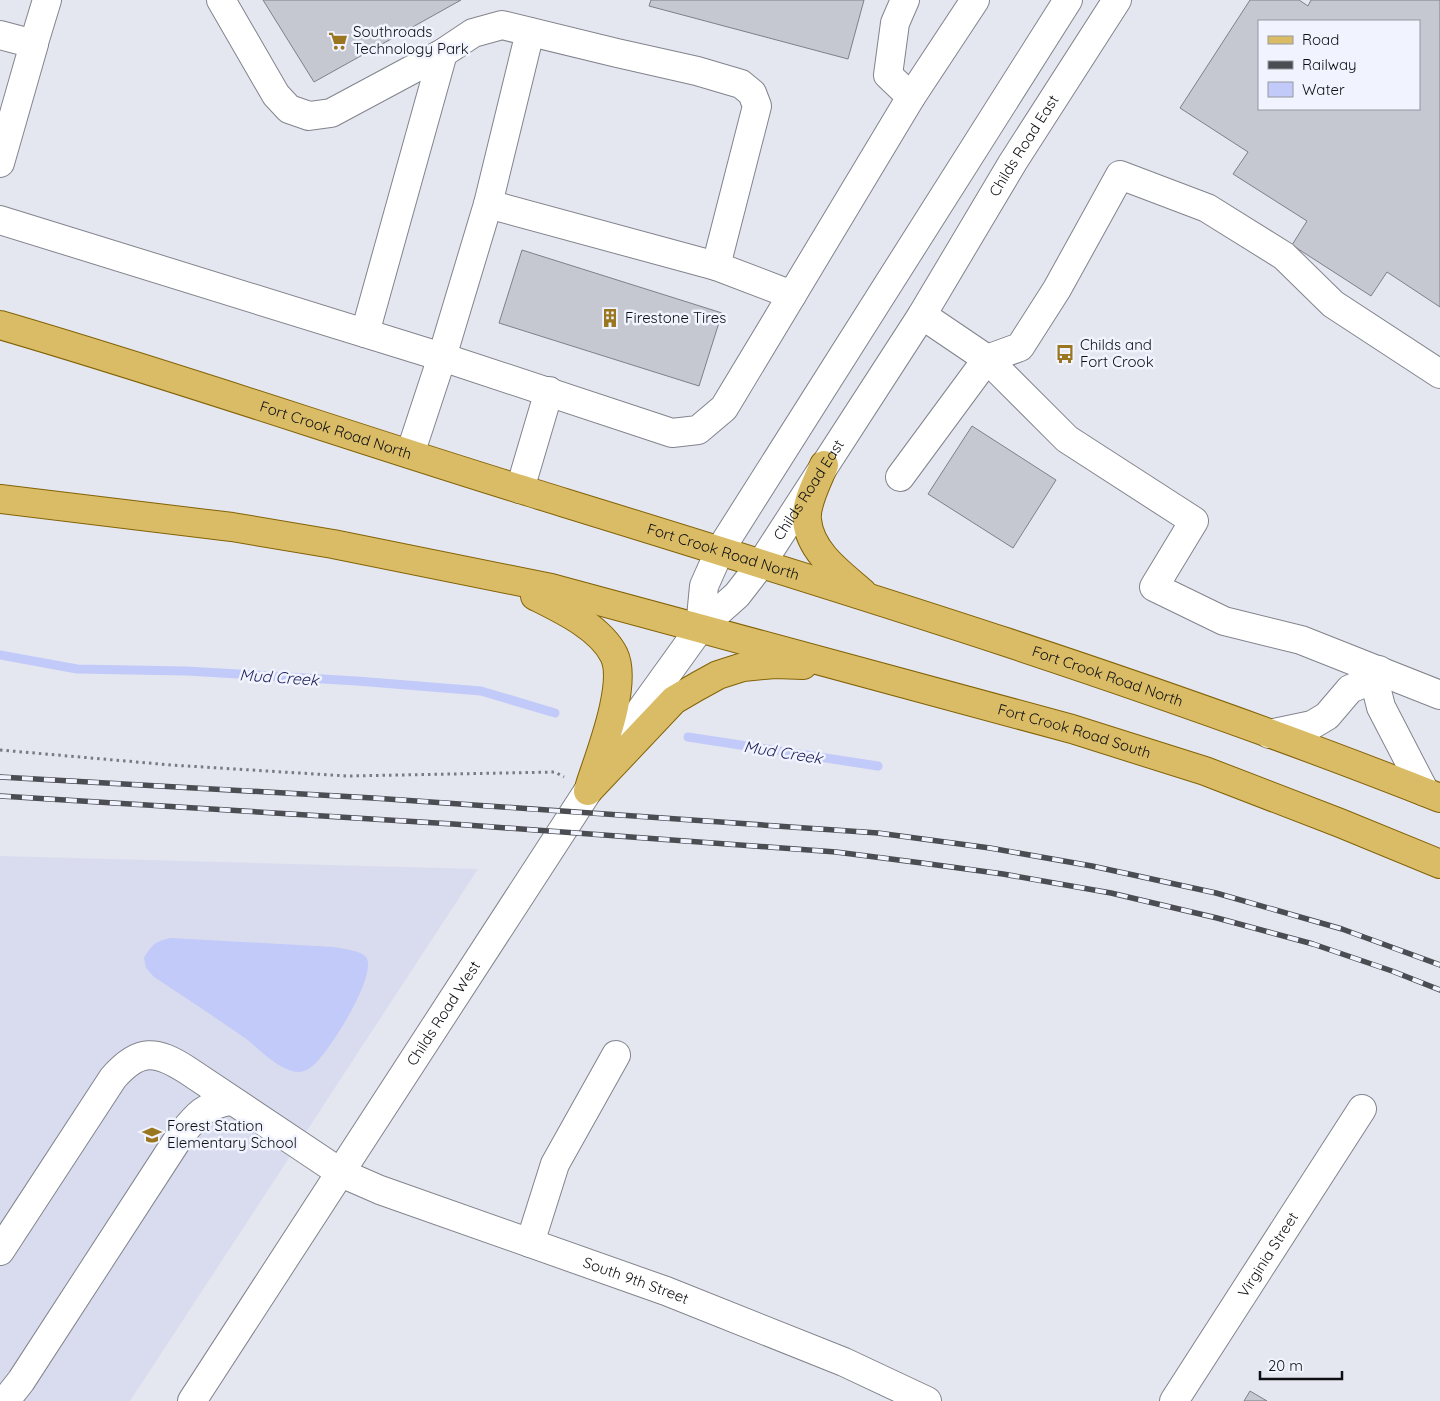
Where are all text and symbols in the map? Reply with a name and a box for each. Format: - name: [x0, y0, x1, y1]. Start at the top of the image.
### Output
- legend: [1258, 20, 1420, 110]
- place label: Southroads Technology Park: [353, 22, 469, 58]
- supermarket icon: Southroads Technology Park: [327, 30, 349, 52]
- text: Road: [1302, 30, 1339, 49]
- text: Railway: [1302, 55, 1357, 74]
- text: Water: [1302, 80, 1345, 99]
- street label: Childs Road East: [985, 91, 1063, 200]
- building icon: Firestone Tires: [599, 307, 621, 329]
- place label: Firestone Tires: [625, 308, 726, 327]
- place label: Childs and Fort Crook: [1080, 335, 1154, 371]
- bus stop icon: Childs and Fort Crook: [1054, 343, 1076, 365]
- street label: Fort Crook Road North: [258, 397, 414, 463]
- street label: Childs Road East: [769, 436, 848, 544]
- street label: Fort Crook Road North: [645, 519, 802, 584]
- street label: Fort Crook Road North: [1030, 641, 1186, 711]
- water label: Mud Creek: [239, 664, 321, 690]
- street label: Fort Crook Road South: [996, 699, 1153, 762]
- water label: Mud Creek: [742, 736, 825, 768]
- street label: Childs Road West: [402, 957, 484, 1069]
- place label: Forest Station Elementary School: [167, 1116, 297, 1152]
- school or university icon: Forest Station Elementary School: [141, 1124, 163, 1146]
- street label: Virginia Street: [1233, 1208, 1302, 1301]
- street label: South 9th Street: [581, 1252, 692, 1308]
- scale bar: [1260, 1348, 1342, 1380]
- text: 20 m: [1268, 1356, 1303, 1375]

